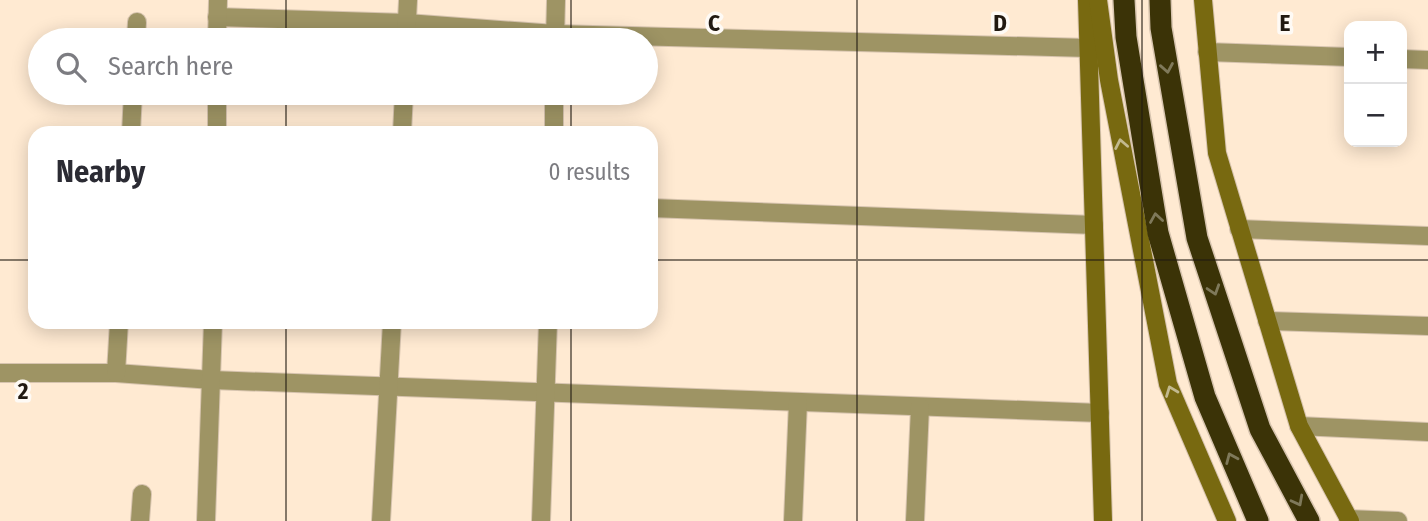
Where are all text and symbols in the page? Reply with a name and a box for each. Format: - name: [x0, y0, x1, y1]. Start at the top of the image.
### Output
- text: C: [708, 9, 720, 37]
- text: D: [993, 9, 1007, 37]
- text: E: [1280, 9, 1291, 37]
- map controls: [1344, 21, 1407, 147]
- button: +: [1344, 21, 1407, 84]
- search box: [28, 28, 658, 105]
- icon: search: [52, 48, 90, 86]
- text: Search here: [108, 51, 233, 82]
- one-way arrow: [1159, 62, 1174, 74]
- button: −: [1344, 84, 1407, 147]
- one-way arrow: [1115, 138, 1130, 150]
- text: Nearby: [56, 154, 145, 190]
- text: 0 results: [549, 158, 630, 186]
- one-way arrow: [1149, 212, 1164, 224]
- one-way arrow: [1206, 283, 1220, 295]
- text: 2: [17, 377, 29, 405]
- one-way arrow: [1166, 385, 1180, 397]
- one-way arrow: [1225, 453, 1239, 466]
- one-way arrow: [1290, 493, 1303, 506]

